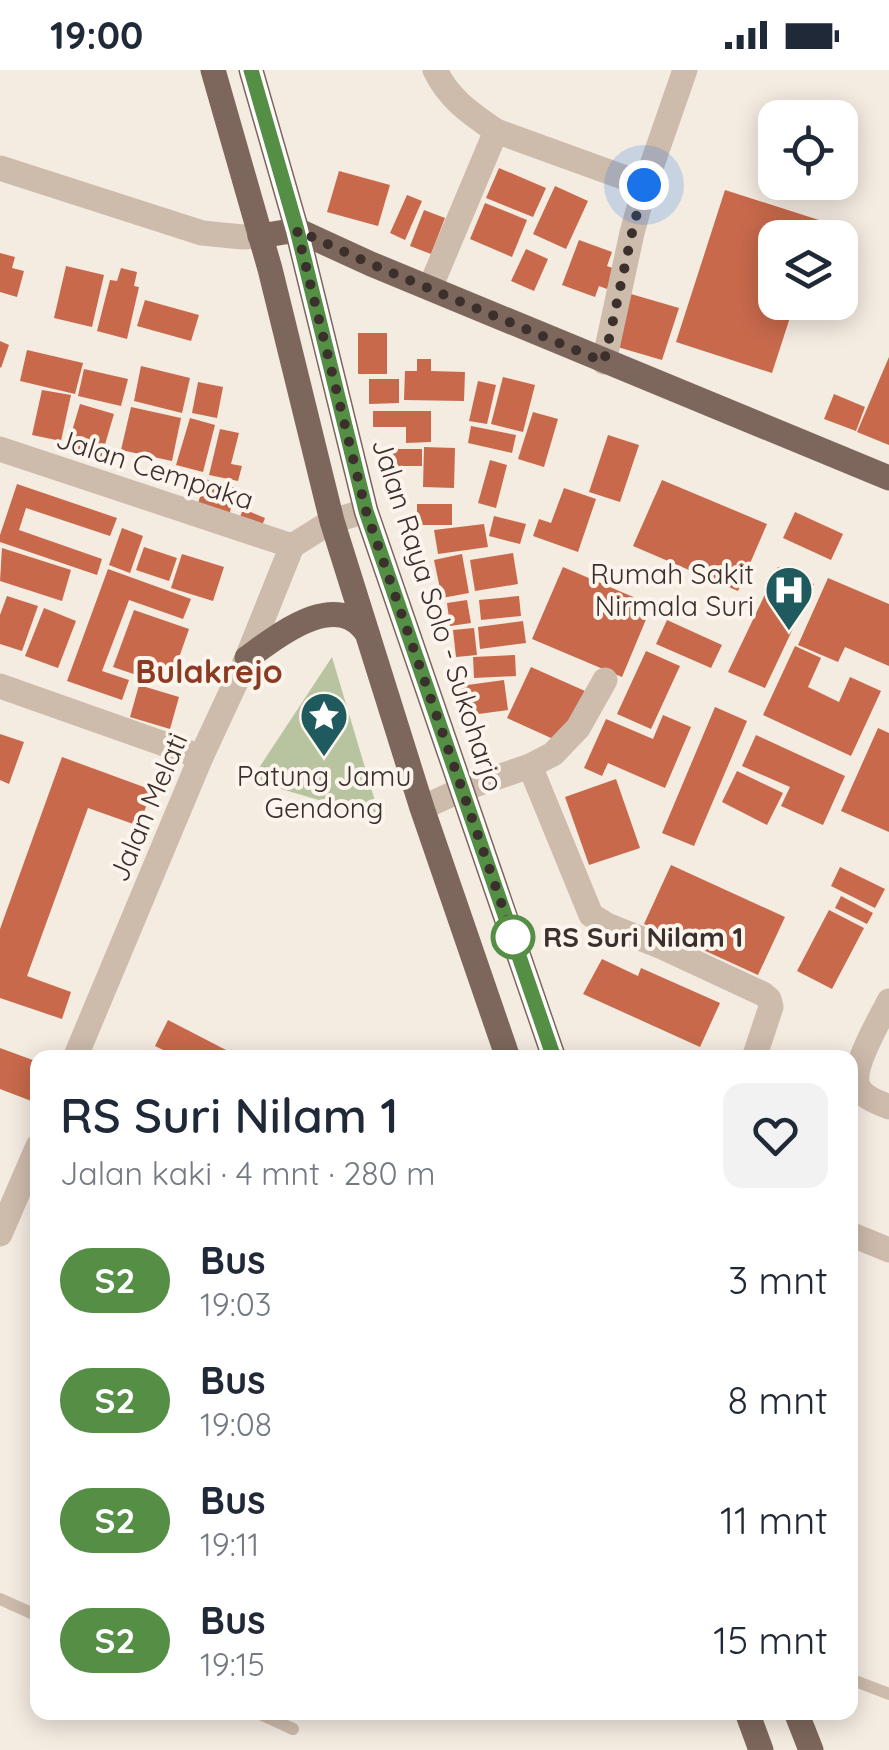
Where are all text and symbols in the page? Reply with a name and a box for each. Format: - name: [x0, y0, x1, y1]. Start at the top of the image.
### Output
- text: 19:00: [50, 11, 143, 59]
- map controls: [758, 100, 858, 320]
- button: locate: [758, 100, 858, 200]
- your location: [619, 160, 669, 210]
- button: layers: [758, 220, 858, 320]
- street label: Jalan Cempaka: [52, 420, 258, 517]
- street label: Jalan Raya Solo - Sukoharjo: [365, 434, 512, 796]
- place label: Rumah Sakit Nirmala Suri: [590, 556, 754, 623]
- hospital icon: Rumah Sakit Nirmala Suri: [763, 564, 815, 632]
- district label: Bulakrejo: [135, 651, 283, 691]
- place icon: Patung Jamu Gendong: [298, 690, 350, 758]
- street label: Jalan Melati: [101, 727, 195, 886]
- place label: Patung Jamu Gendong: [237, 758, 411, 825]
- marker: RS Suri Nilam 1: [492, 916, 534, 958]
- place label: RS Suri Nilam 1: [543, 919, 743, 954]
- button: heart: [723, 1083, 828, 1188]
- text: RS Suri Nilam 1: [60, 1085, 399, 1145]
- text: Jalan kaki · 4 mnt · 280 m: [60, 1153, 436, 1193]
- text: Bus: [200, 1236, 266, 1284]
- text: 3 mnt: [728, 1256, 828, 1304]
- text: S2: [95, 1258, 135, 1302]
- text: 19:03: [200, 1284, 272, 1324]
- text: Bus: [200, 1356, 266, 1404]
- text: 8 mnt: [728, 1376, 828, 1424]
- text: S2: [95, 1378, 135, 1422]
- text: 19:08: [200, 1404, 272, 1444]
- text: Bus: [200, 1476, 266, 1524]
- text: 11 mnt: [720, 1496, 828, 1544]
- text: S2: [95, 1498, 135, 1542]
- text: 19:11: [200, 1524, 259, 1564]
- text: Bus: [200, 1596, 266, 1644]
- text: 15 mnt: [713, 1616, 828, 1664]
- text: S2: [95, 1618, 135, 1662]
- text: 19:15: [200, 1644, 265, 1684]

